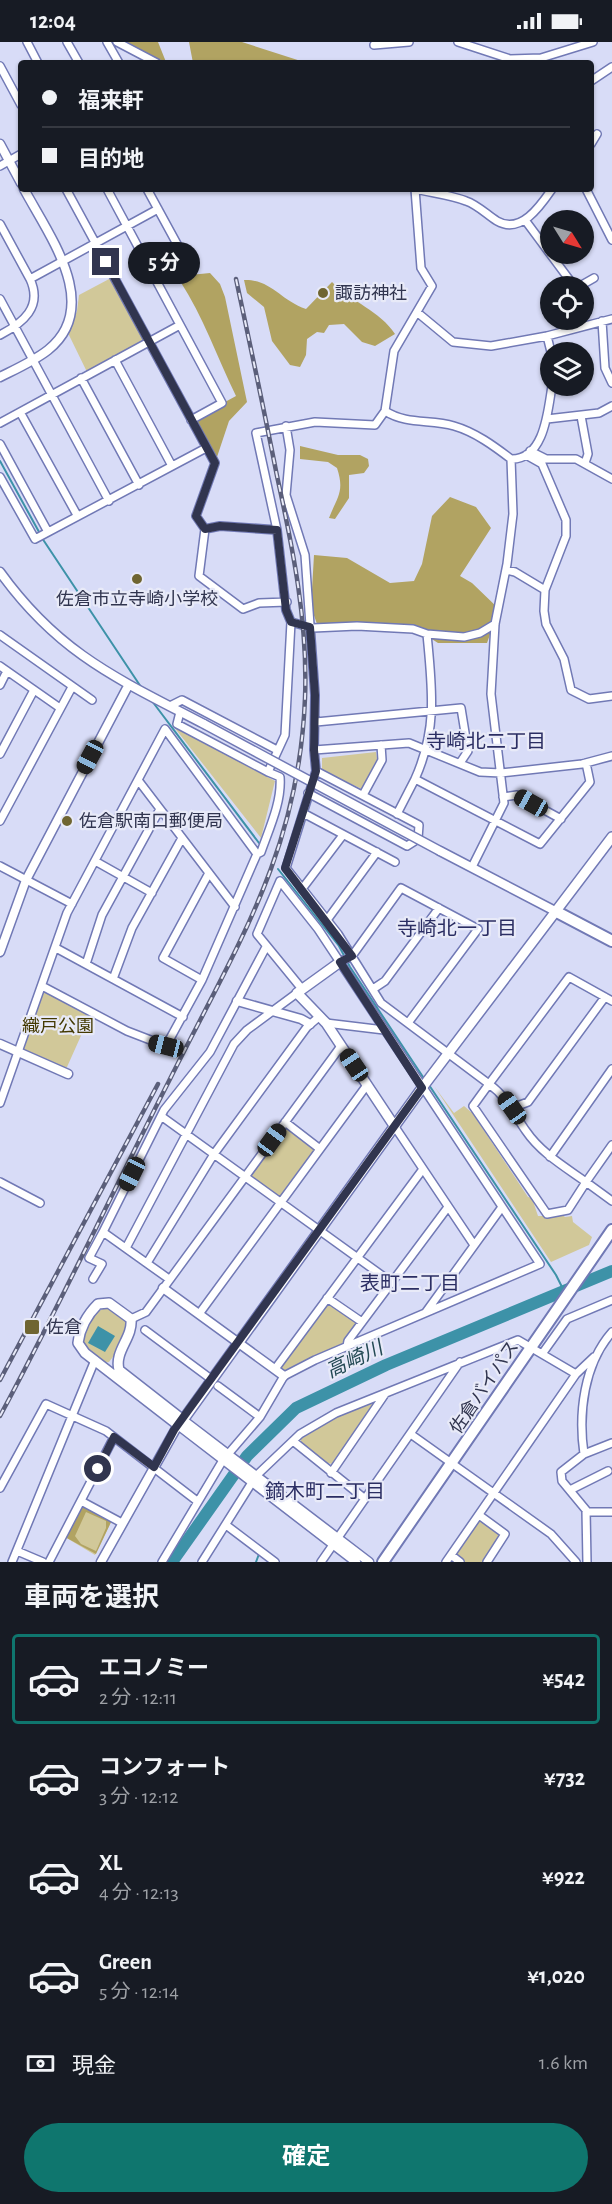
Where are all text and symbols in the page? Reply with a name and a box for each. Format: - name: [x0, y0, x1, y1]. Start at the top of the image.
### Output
- text: 12:04: [30, 10, 76, 32]
- text: 福来軒: [78, 90, 144, 112]
- text: 目的地: [78, 148, 144, 170]
- north arrow: [540, 210, 594, 264]
- map controls: [540, 210, 594, 396]
- callout: 5 分: [127, 241, 199, 283]
- route end: [92, 248, 119, 275]
- text: 5 分: [148, 253, 180, 273]
- button: locate: [540, 276, 594, 330]
- place label: 諏訪神社: [335, 284, 407, 303]
- marker: 諏訪神社: [316, 286, 330, 300]
- button: layers: [540, 342, 594, 396]
- marker: 佐倉市立寺崎小学校: [130, 572, 144, 586]
- place label: 佐倉市立寺崎小学校: [56, 589, 218, 609]
- district label: 寺崎北二丁目: [426, 731, 546, 752]
- car: [74, 737, 106, 777]
- car: [511, 786, 551, 820]
- place label: 佐倉駅南口郵便局: [79, 812, 223, 831]
- marker: 佐倉駅南口郵便局: [60, 814, 74, 828]
- district label: 寺崎北一丁目: [397, 918, 517, 939]
- park label: 織戸公園: [22, 1017, 94, 1036]
- car: [146, 1033, 186, 1059]
- car: [336, 1045, 372, 1085]
- car: [494, 1088, 530, 1128]
- car: [254, 1120, 290, 1160]
- car: [116, 1154, 148, 1194]
- district label: 表町二丁目: [360, 1273, 460, 1294]
- marker: 佐倉: [23, 1318, 41, 1336]
- place label: 佐倉: [46, 1318, 82, 1337]
- water label: 高崎川: [323, 1336, 388, 1382]
- street label: 佐倉バイパス: [446, 1337, 522, 1437]
- route start: [84, 1455, 111, 1482]
- district label: 鏑木町二丁目: [265, 1481, 385, 1502]
- text: 車両を選択: [24, 1584, 159, 1611]
- icon: car: [27, 1652, 81, 1706]
- text: エコノミー: [99, 1657, 209, 1679]
- text: ¥542: [542, 1668, 585, 1690]
- text: 2 分 · 12:11: [99, 1688, 177, 1708]
- icon: car: [27, 1751, 81, 1805]
- text: コンフォート: [99, 1756, 230, 1778]
- text: ¥732: [544, 1767, 585, 1789]
- text: 3 分 · 12:12: [99, 1787, 178, 1807]
- icon: car: [27, 1850, 81, 1904]
- text: XL: [99, 1852, 122, 1874]
- text: ¥922: [542, 1866, 585, 1888]
- text: 4 分 · 12:13: [99, 1883, 179, 1903]
- icon: car: [27, 1949, 81, 2003]
- text: Green: [99, 1951, 152, 1973]
- text: ¥1,020: [527, 1965, 585, 1987]
- text: 5 分 · 12:14: [99, 1982, 179, 2002]
- icon: cash: [24, 2047, 57, 2080]
- text: 1.6 km: [539, 2053, 588, 2073]
- text: 現金: [72, 2055, 116, 2077]
- button: 確定: [24, 2123, 588, 2192]

